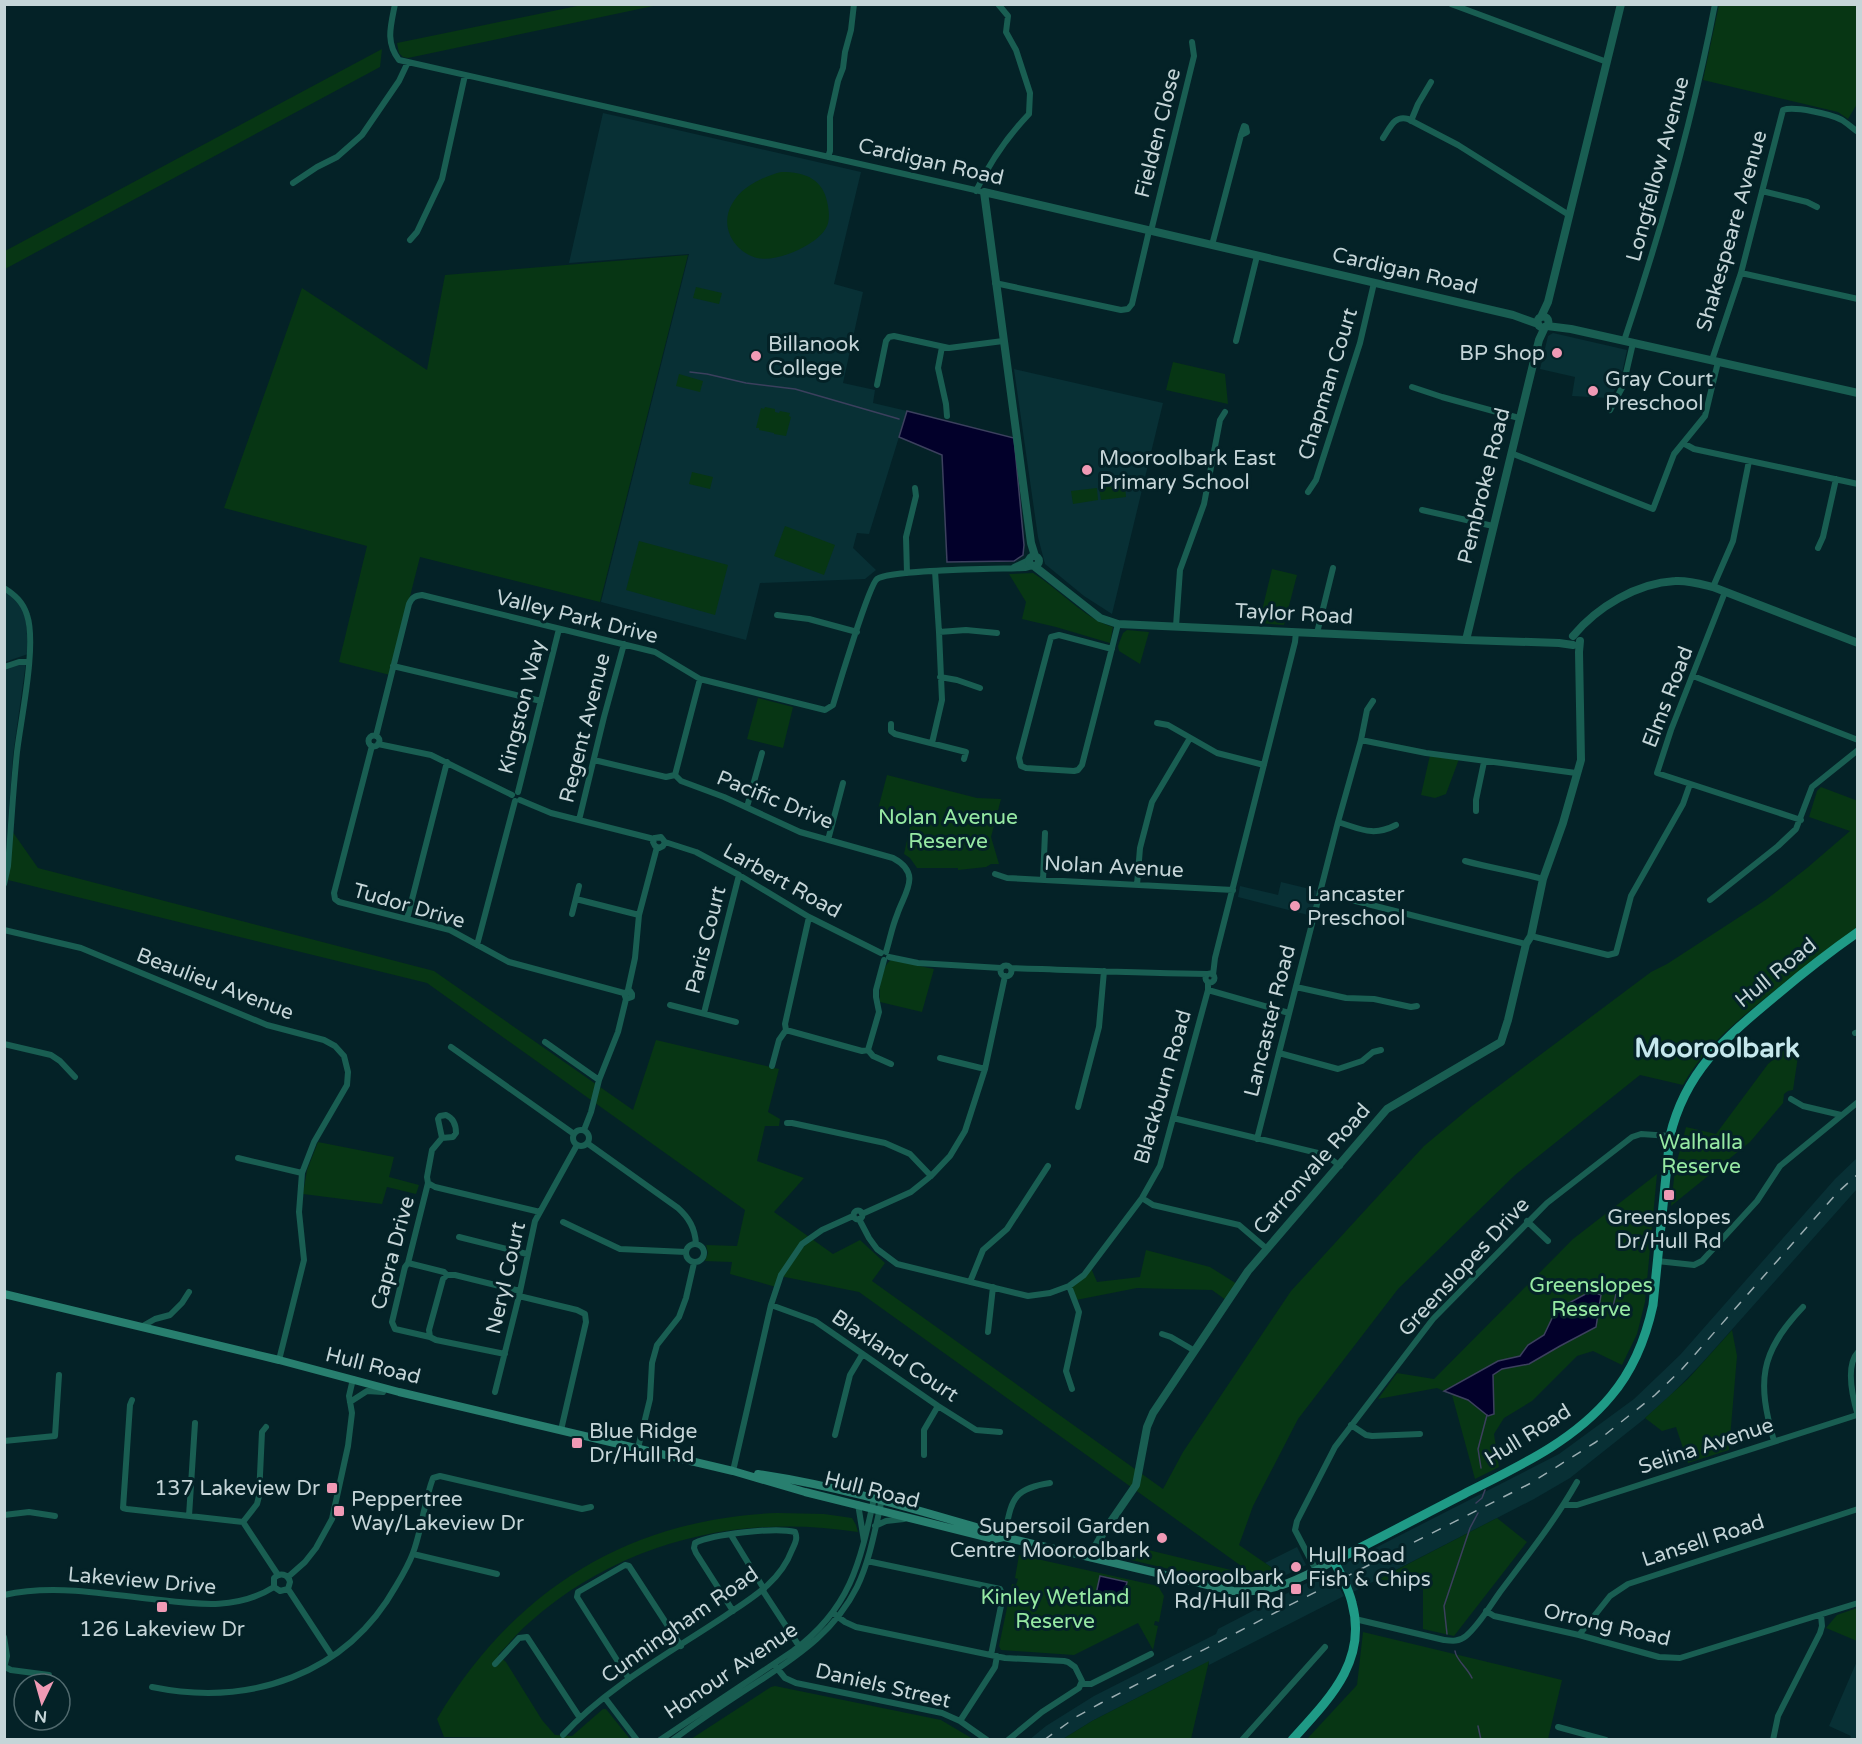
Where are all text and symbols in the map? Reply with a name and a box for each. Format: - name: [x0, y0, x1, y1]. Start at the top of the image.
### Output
- street label: Fielden Close: [1130, 65, 1186, 200]
- street label: Longfellow Avenue: [1621, 74, 1695, 264]
- street label: Shakespeare Avenue: [1691, 128, 1773, 334]
- street label: Cardigan Road: [856, 133, 1006, 191]
- street label: Cardigan Road: [1330, 242, 1480, 300]
- street label: Chapman Court: [1293, 305, 1363, 463]
- place label: Billanook College: [768, 332, 860, 381]
- place label: BP Shop: [1459, 341, 1545, 366]
- marker: BP Shop: [1550, 346, 1564, 360]
- marker: Billanook College: [749, 349, 763, 363]
- place label: Gray Court Preschool: [1605, 367, 1713, 416]
- marker: Gray Court Preschool: [1586, 384, 1600, 398]
- street label: Pembroke Road: [1453, 405, 1515, 567]
- place label: Mooroolbark East Primary School: [1099, 446, 1276, 495]
- marker: Mooroolbark East Primary School: [1080, 463, 1094, 477]
- street label: Valley Park Drive: [493, 585, 661, 649]
- street label: Taylor Road: [1234, 598, 1354, 630]
- street label: Kingston Way: [493, 637, 551, 777]
- street label: Elms Road: [1637, 643, 1699, 751]
- street label: Regent Avenue: [554, 651, 616, 805]
- street label: Pacific Drive: [713, 765, 837, 835]
- park label: Nolan Avenue Reserve: [878, 805, 1018, 854]
- street label: Larbert Road: [718, 838, 846, 924]
- street label: Nolan Avenue: [1044, 851, 1185, 883]
- street label: Tudor Drive: [350, 878, 468, 934]
- place label: Lancaster Preschool: [1307, 882, 1405, 931]
- street label: Paris Court: [681, 884, 731, 996]
- marker: Lancaster Preschool: [1288, 899, 1302, 913]
- street label: Hull Road: [1730, 933, 1822, 1013]
- street label: Beaulieu Avenue: [133, 942, 297, 1026]
- street label: Lancaster Road: [1239, 942, 1301, 1100]
- street label: Blackburn Road: [1129, 1007, 1197, 1167]
- district label: Mooroolbark: [1634, 1032, 1800, 1065]
- street label: Carronvale Road: [1248, 1098, 1376, 1240]
- park label: Walhalla Reserve: [1659, 1130, 1743, 1179]
- marker: Greenslopes Dr/Hull Rd: [1662, 1188, 1676, 1202]
- street label: Greenslopes Drive: [1393, 1192, 1535, 1342]
- street label: Capra Drive: [366, 1193, 420, 1313]
- place label: Greenslopes Dr/Hull Rd: [1607, 1205, 1731, 1254]
- street label: Neryl Court: [481, 1219, 531, 1337]
- park label: Greenslopes Reserve: [1529, 1273, 1653, 1322]
- street label: Blaxland Court: [827, 1304, 963, 1408]
- street label: Hull Road: [323, 1342, 423, 1390]
- street label: Hull Road: [1480, 1399, 1576, 1471]
- street label: Selina Avenue: [1635, 1412, 1777, 1480]
- place label: Blue Ridge Dr/Hull Rd: [589, 1419, 697, 1468]
- marker: Blue Ridge Dr/Hull Rd: [570, 1436, 584, 1450]
- street label: Hull Road: [822, 1466, 922, 1514]
- place label: 137 Lakeview Dr: [154, 1476, 320, 1501]
- marker: 137 Lakeview Dr: [325, 1481, 339, 1495]
- place label: Peppertree Way/Lakeview Dr: [351, 1487, 524, 1536]
- marker: Peppertree Way/Lakeview Dr: [332, 1504, 346, 1518]
- street label: Lansell Road: [1639, 1509, 1767, 1573]
- place label: Supersoil Garden Centre Mooroolbark: [950, 1514, 1150, 1563]
- marker: Supersoil Garden Centre Mooroolbark: [1155, 1531, 1169, 1545]
- place label: Hull Road Fish & Chips: [1308, 1543, 1431, 1592]
- marker: Hull Road Fish & Chips: [1289, 1560, 1303, 1574]
- street label: Cunningham Road: [597, 1561, 763, 1689]
- street label: Lakeview Drive: [67, 1562, 217, 1600]
- place label: Mooroolbark Rd/Hull Rd: [1155, 1565, 1284, 1614]
- marker: Mooroolbark Rd/Hull Rd: [1289, 1582, 1303, 1596]
- park label: Kinley Wetland Reserve: [980, 1585, 1130, 1634]
- street label: Orrong Road: [1541, 1598, 1673, 1652]
- marker: 126 Lakeview Dr: [155, 1600, 169, 1614]
- place label: 126 Lakeview Dr: [79, 1617, 245, 1642]
- street label: Honour Avenue: [660, 1617, 802, 1725]
- street label: Daniels Street: [813, 1658, 953, 1714]
- north arrow: [12, 1672, 72, 1732]
- text: N: [34, 1705, 48, 1726]

